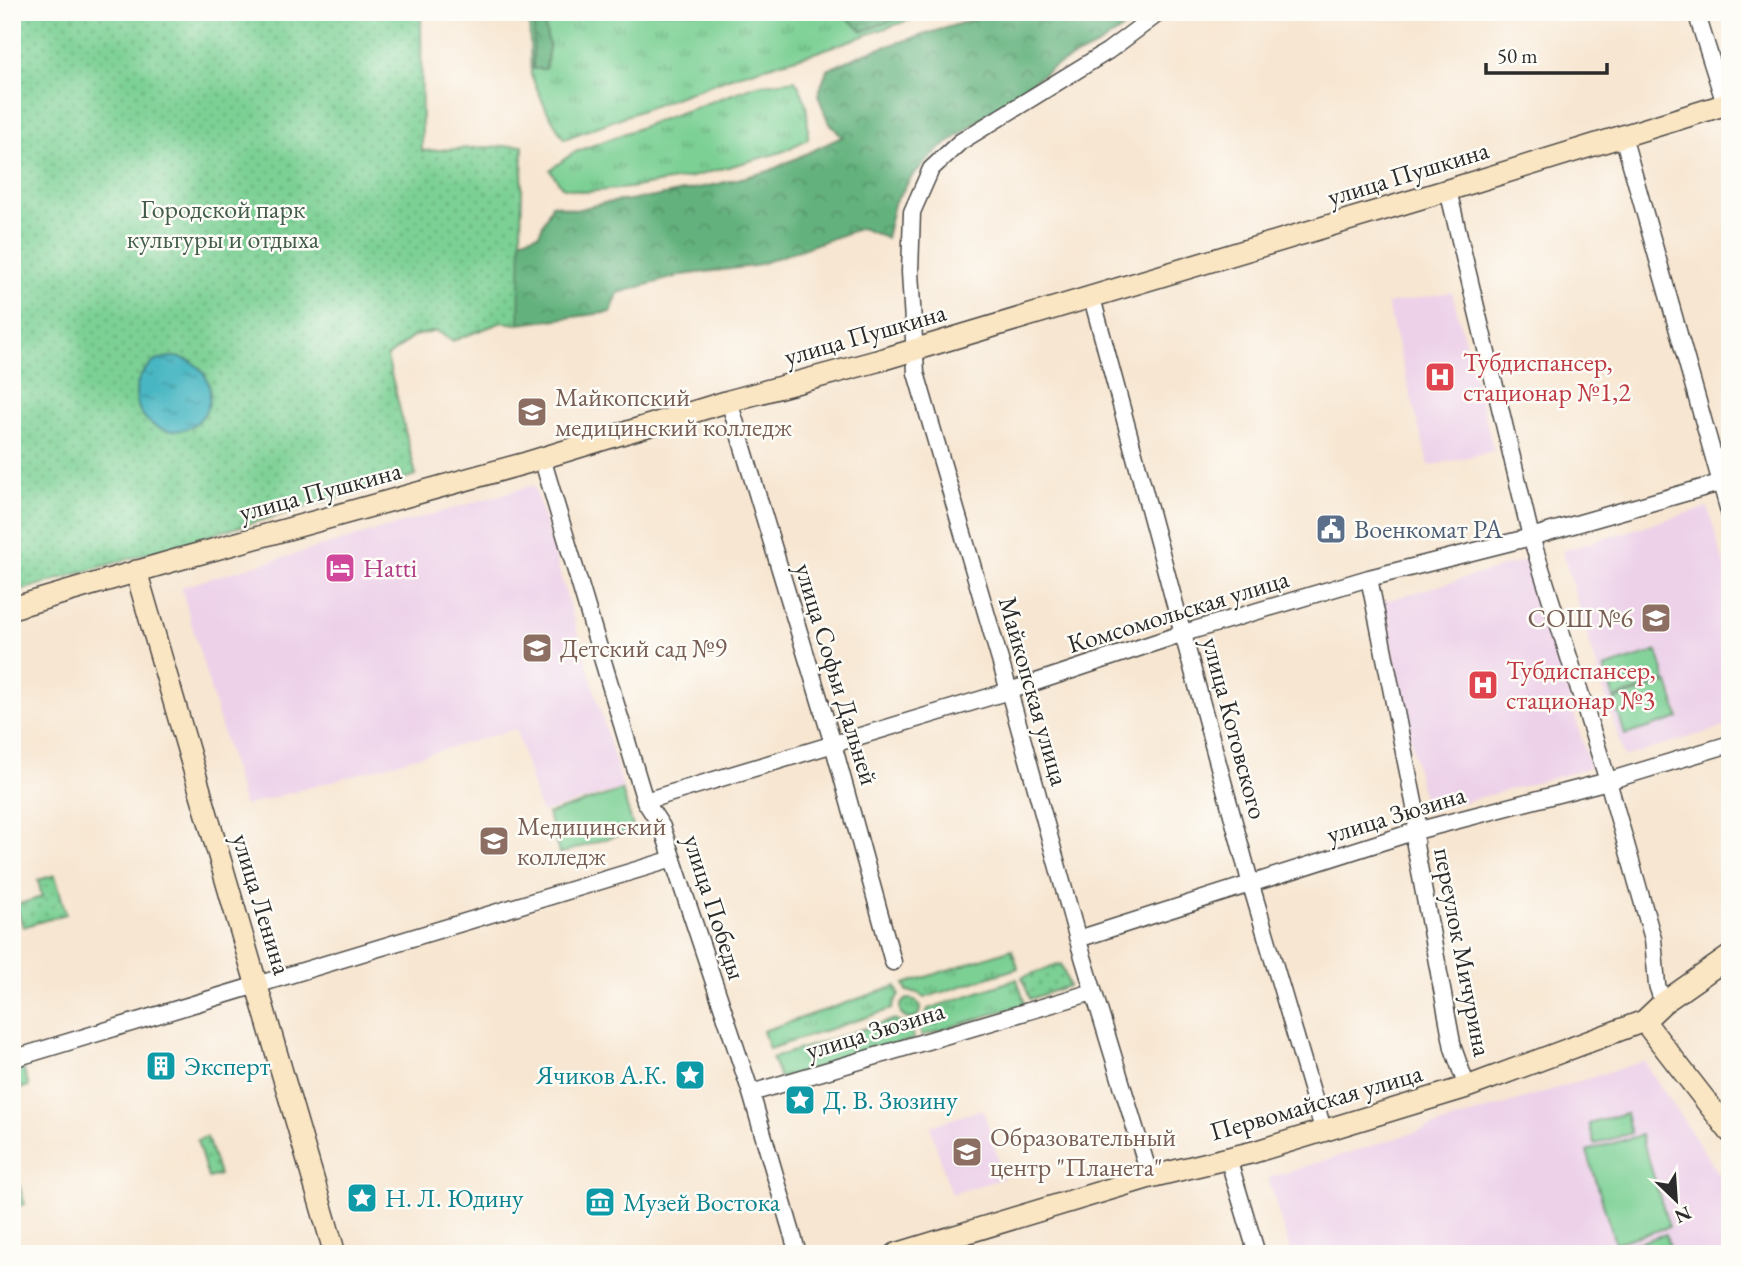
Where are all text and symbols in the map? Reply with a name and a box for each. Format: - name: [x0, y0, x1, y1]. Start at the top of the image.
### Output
- scale bar: [1486, 32, 1607, 76]
- text: 50 m: [1497, 42, 1538, 69]
- street label: улица Пушкина: [1323, 132, 1493, 214]
- park label: Городской парк культуры и отдыха: [127, 192, 320, 256]
- street label: улица Пушкина: [780, 294, 950, 373]
- place label: Тубдиспансер, стационар №1,2: [1463, 345, 1631, 409]
- hospital icon: Тубдиспансер, стационар №1,2: [1423, 360, 1457, 394]
- place label: Майкопский медицинский колледж: [555, 380, 792, 444]
- school or university icon: Майкопский медицинский колледж: [515, 395, 549, 429]
- street label: улица Пушкина: [235, 453, 406, 529]
- public building icon: Военкомат РА: [1314, 512, 1348, 546]
- place label: Военкомат РА: [1354, 512, 1504, 546]
- hotel icon: Hatti: [323, 551, 357, 585]
- place label: Hatti: [363, 551, 417, 585]
- street label: улица Софьи Дальней: [787, 559, 887, 789]
- street label: Комсомольская улица: [1063, 561, 1293, 661]
- street label: Майкопская улица: [991, 593, 1077, 790]
- place label: СОШ №6: [1528, 601, 1633, 635]
- school or university icon: СОШ №6: [1639, 601, 1673, 635]
- school or university icon: Детский сад №9: [520, 631, 554, 665]
- place label: Детский сад №9: [560, 631, 728, 665]
- street label: улица Котовского: [1194, 633, 1276, 823]
- place label: Тубдиспансер, стационар №3: [1506, 653, 1656, 717]
- hospital icon: Тубдиспансер, стационар №3: [1466, 668, 1500, 702]
- street label: улица Зюзина: [1322, 777, 1470, 851]
- place label: Медицинский колледж: [517, 809, 667, 873]
- school or university icon: Медицинский колледж: [477, 824, 511, 858]
- street label: улица Ленина: [224, 829, 300, 979]
- street label: улица Победы: [676, 830, 754, 984]
- street label: переулок Мичурина: [1426, 845, 1500, 1060]
- street label: улица Зюзина: [801, 993, 949, 1067]
- building icon: Эксперт: [144, 1049, 178, 1083]
- place label: Эксперт: [184, 1049, 271, 1083]
- street label: Первомайская улица: [1206, 1055, 1427, 1149]
- place label: Ячиков А.К.: [535, 1058, 667, 1092]
- place icon: Ячиков А.К.: [673, 1058, 707, 1092]
- place icon: Д. В. Зюзину: [783, 1083, 817, 1117]
- place label: Д. В. Зюзину: [823, 1083, 958, 1117]
- place label: Образовательный центр "Планета": [990, 1120, 1176, 1184]
- school or university icon: Образовательный центр "Планета": [950, 1135, 984, 1169]
- north arrow: [1640, 1164, 1710, 1234]
- place icon: Н. Л. Юдину: [345, 1181, 379, 1215]
- place label: Н. Л. Юдину: [385, 1181, 524, 1215]
- museum icon: Музей Востока: [583, 1185, 617, 1219]
- place label: Музей Востока: [623, 1185, 781, 1219]
- text: N: [1670, 1200, 1695, 1230]

